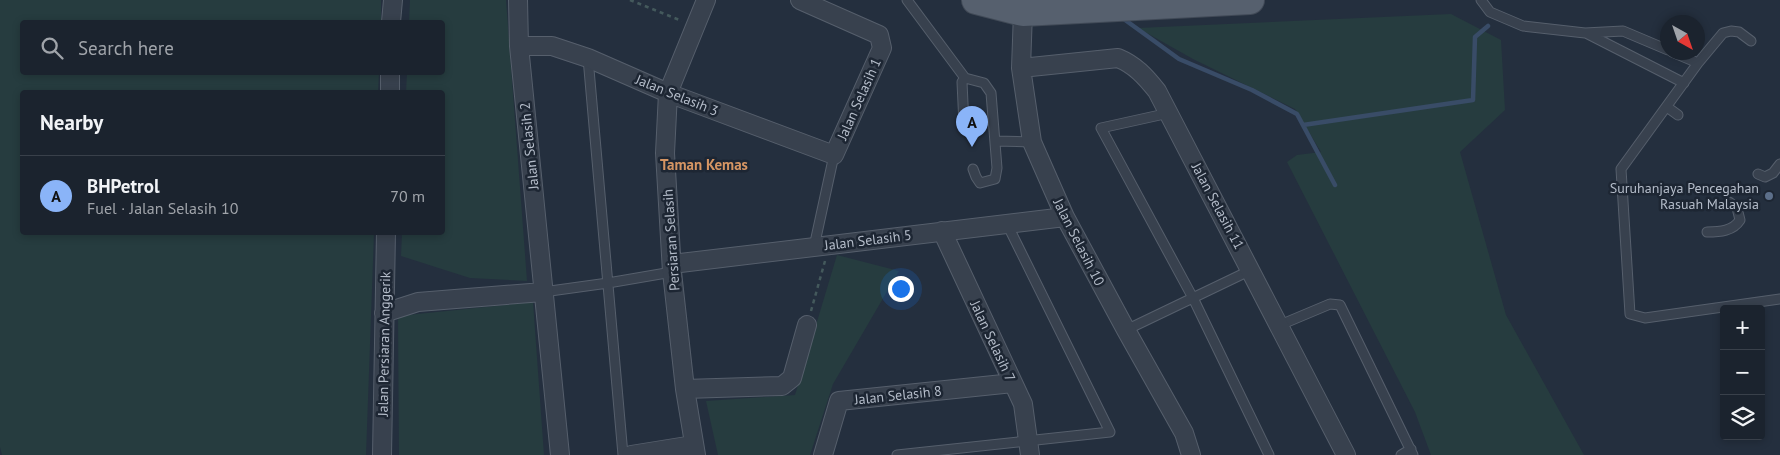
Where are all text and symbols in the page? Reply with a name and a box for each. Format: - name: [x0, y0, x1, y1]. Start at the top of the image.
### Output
- north arrow: [1660, 15, 1705, 60]
- search box: [20, 20, 445, 75]
- icon: search: [38, 34, 66, 62]
- text: Search here: [78, 36, 174, 60]
- street label: Jalan Selasih 1: [833, 55, 885, 144]
- street label: Jalan Selasih 3: [632, 70, 721, 120]
- street label: Jalan Selasih 2: [515, 101, 543, 192]
- pin: A: [956, 106, 988, 147]
- text: Nearby: [40, 109, 103, 136]
- district label: Taman Kemas: [660, 155, 748, 174]
- street label: Jalan Selasih 11: [1187, 159, 1248, 252]
- text: BHPetrol: [87, 174, 160, 198]
- place label: Suruhanjaya Pencegahan Rasuah Malaysia: [1610, 179, 1759, 213]
- text: A: [51, 186, 61, 206]
- text: 70 m: [390, 186, 425, 206]
- street label: Persiaran Selasih: [658, 189, 684, 291]
- marker: Suruhanjaya Pencegahan Rasuah Malaysia: [1763, 190, 1775, 202]
- street label: Jalan Selasih 10: [1049, 195, 1109, 289]
- text: Fuel · Jalan Selasih 10: [87, 198, 238, 218]
- street label: Jalan Selasih 5: [822, 226, 913, 254]
- street label: Jalan Persiaran Anggerik: [374, 271, 394, 418]
- your location: [888, 276, 914, 302]
- street label: Jalan Selasih 7: [966, 297, 1020, 385]
- map controls: [1720, 305, 1765, 440]
- button: +: [1720, 305, 1765, 350]
- button: −: [1720, 350, 1765, 395]
- street label: Jalan Selasih 8: [852, 381, 943, 409]
- button: layers: [1720, 395, 1765, 440]

